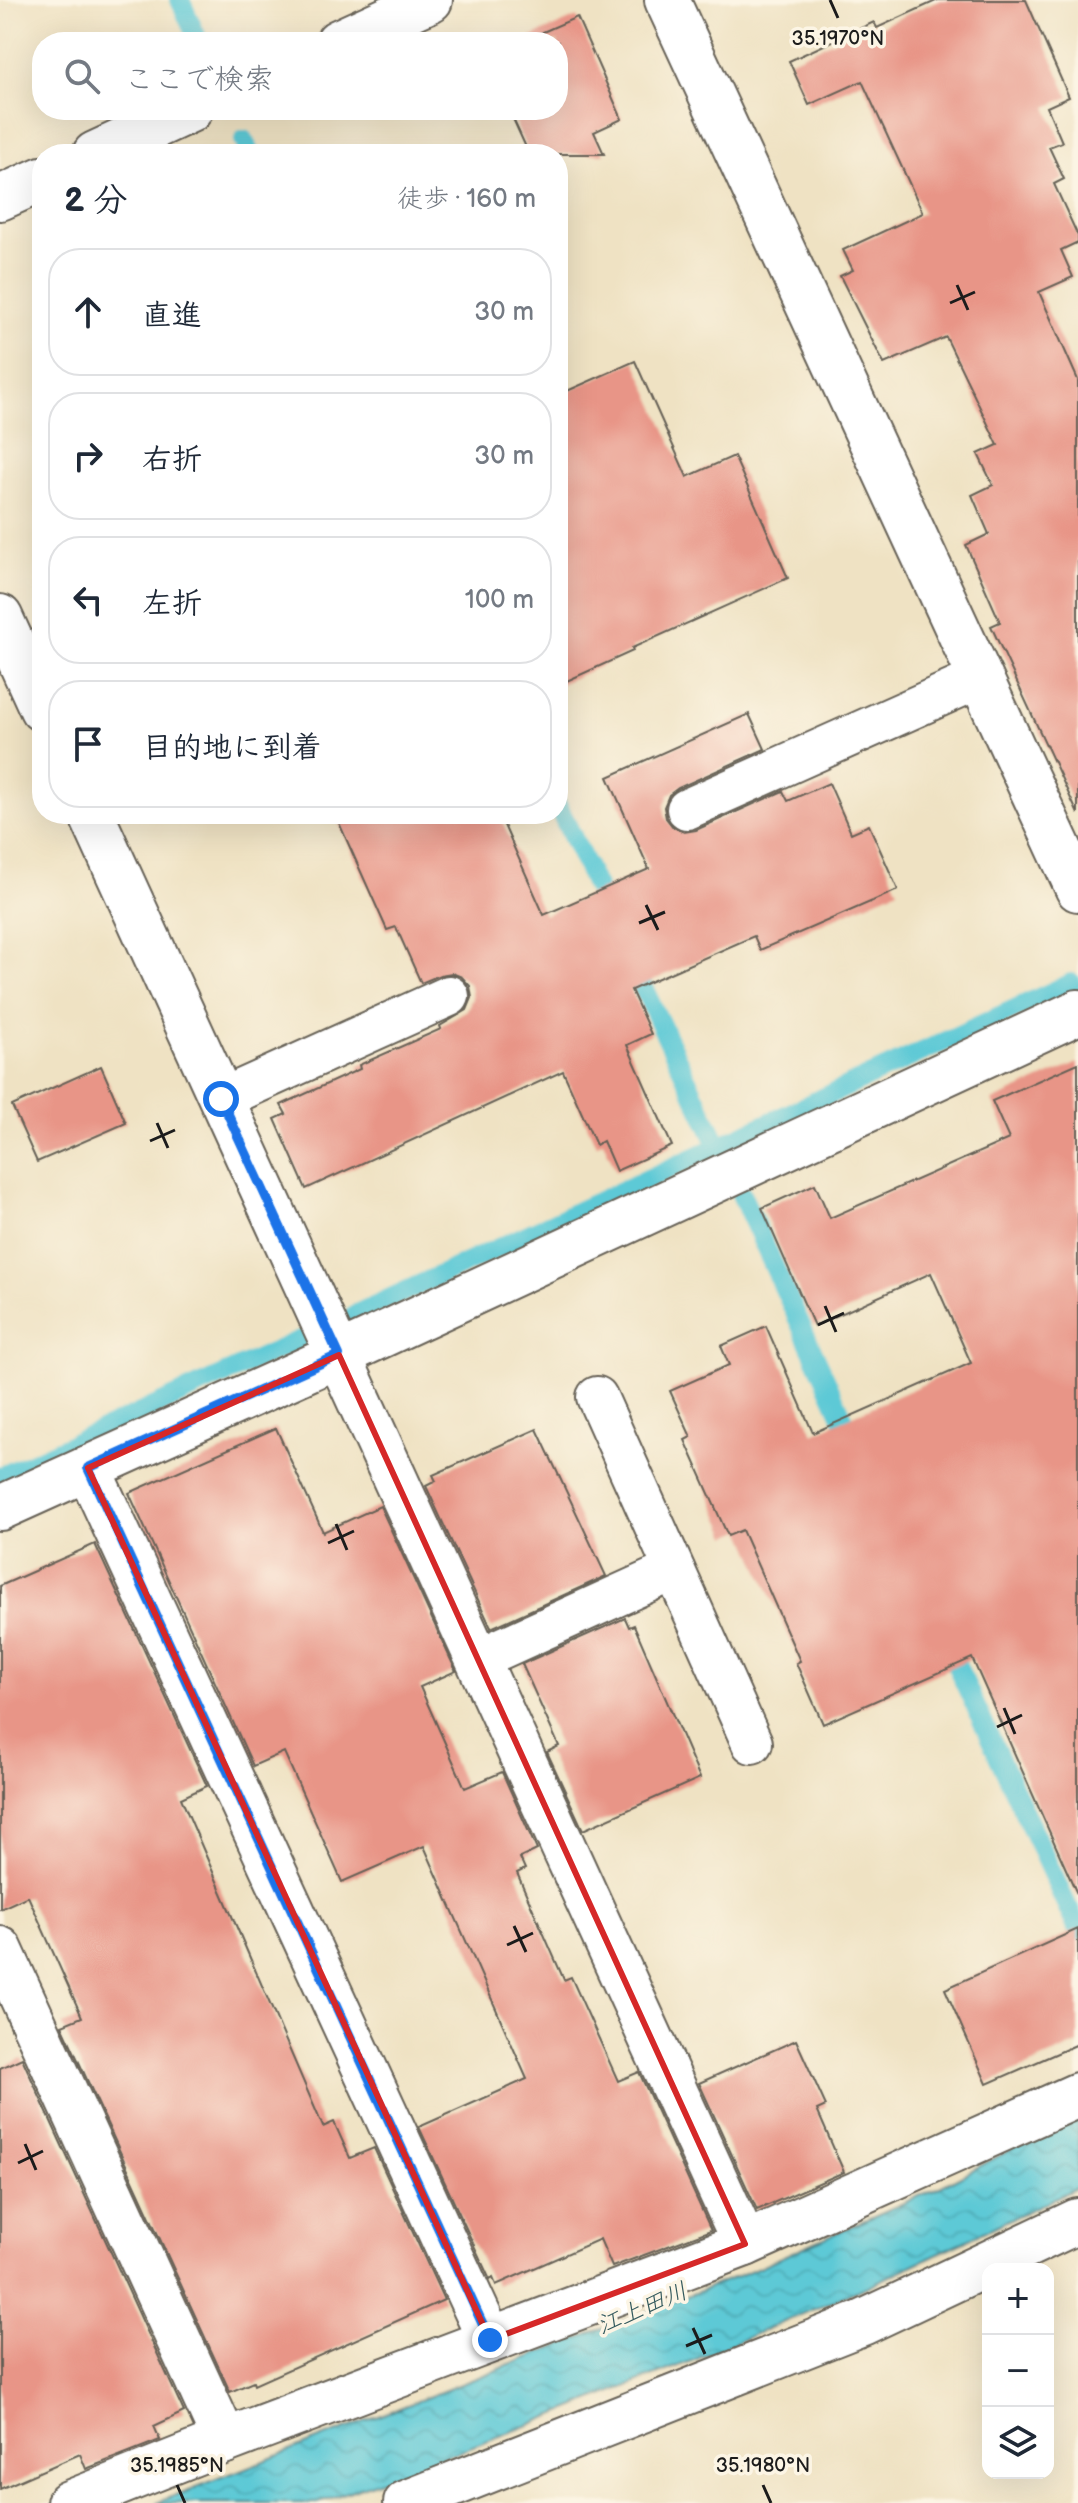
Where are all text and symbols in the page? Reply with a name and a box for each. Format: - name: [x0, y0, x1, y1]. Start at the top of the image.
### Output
- text: 35.1970°N: [792, 27, 884, 51]
- search box: [32, 32, 568, 120]
- icon: search: [60, 54, 104, 98]
- text: ここで検索: [124, 62, 274, 98]
- text: 2 分: [64, 180, 128, 221]
- text: 徒歩 · 160 m: [397, 184, 536, 215]
- icon: ahead: [66, 290, 110, 334]
- text: 30 m: [474, 297, 534, 328]
- text: 直進: [142, 298, 202, 334]
- icon: right: [66, 434, 110, 478]
- text: 30 m: [474, 441, 534, 472]
- text: 右折: [142, 442, 202, 478]
- icon: left: [66, 578, 110, 622]
- text: 100 m: [465, 585, 534, 616]
- text: 左折: [142, 586, 202, 622]
- icon: arrive: [66, 722, 110, 766]
- text: 目的地に到着: [142, 730, 322, 766]
- route start: [203, 1081, 239, 1117]
- map controls: [982, 2263, 1054, 2479]
- button: +: [982, 2263, 1054, 2335]
- water label: 江上田川: [592, 2276, 692, 2341]
- route end: [472, 2322, 508, 2358]
- button: −: [982, 2335, 1054, 2407]
- button: layers: [982, 2407, 1054, 2479]
- text: 35.1985°N: [130, 2454, 224, 2478]
- text: 35.1980°N: [716, 2454, 810, 2478]

